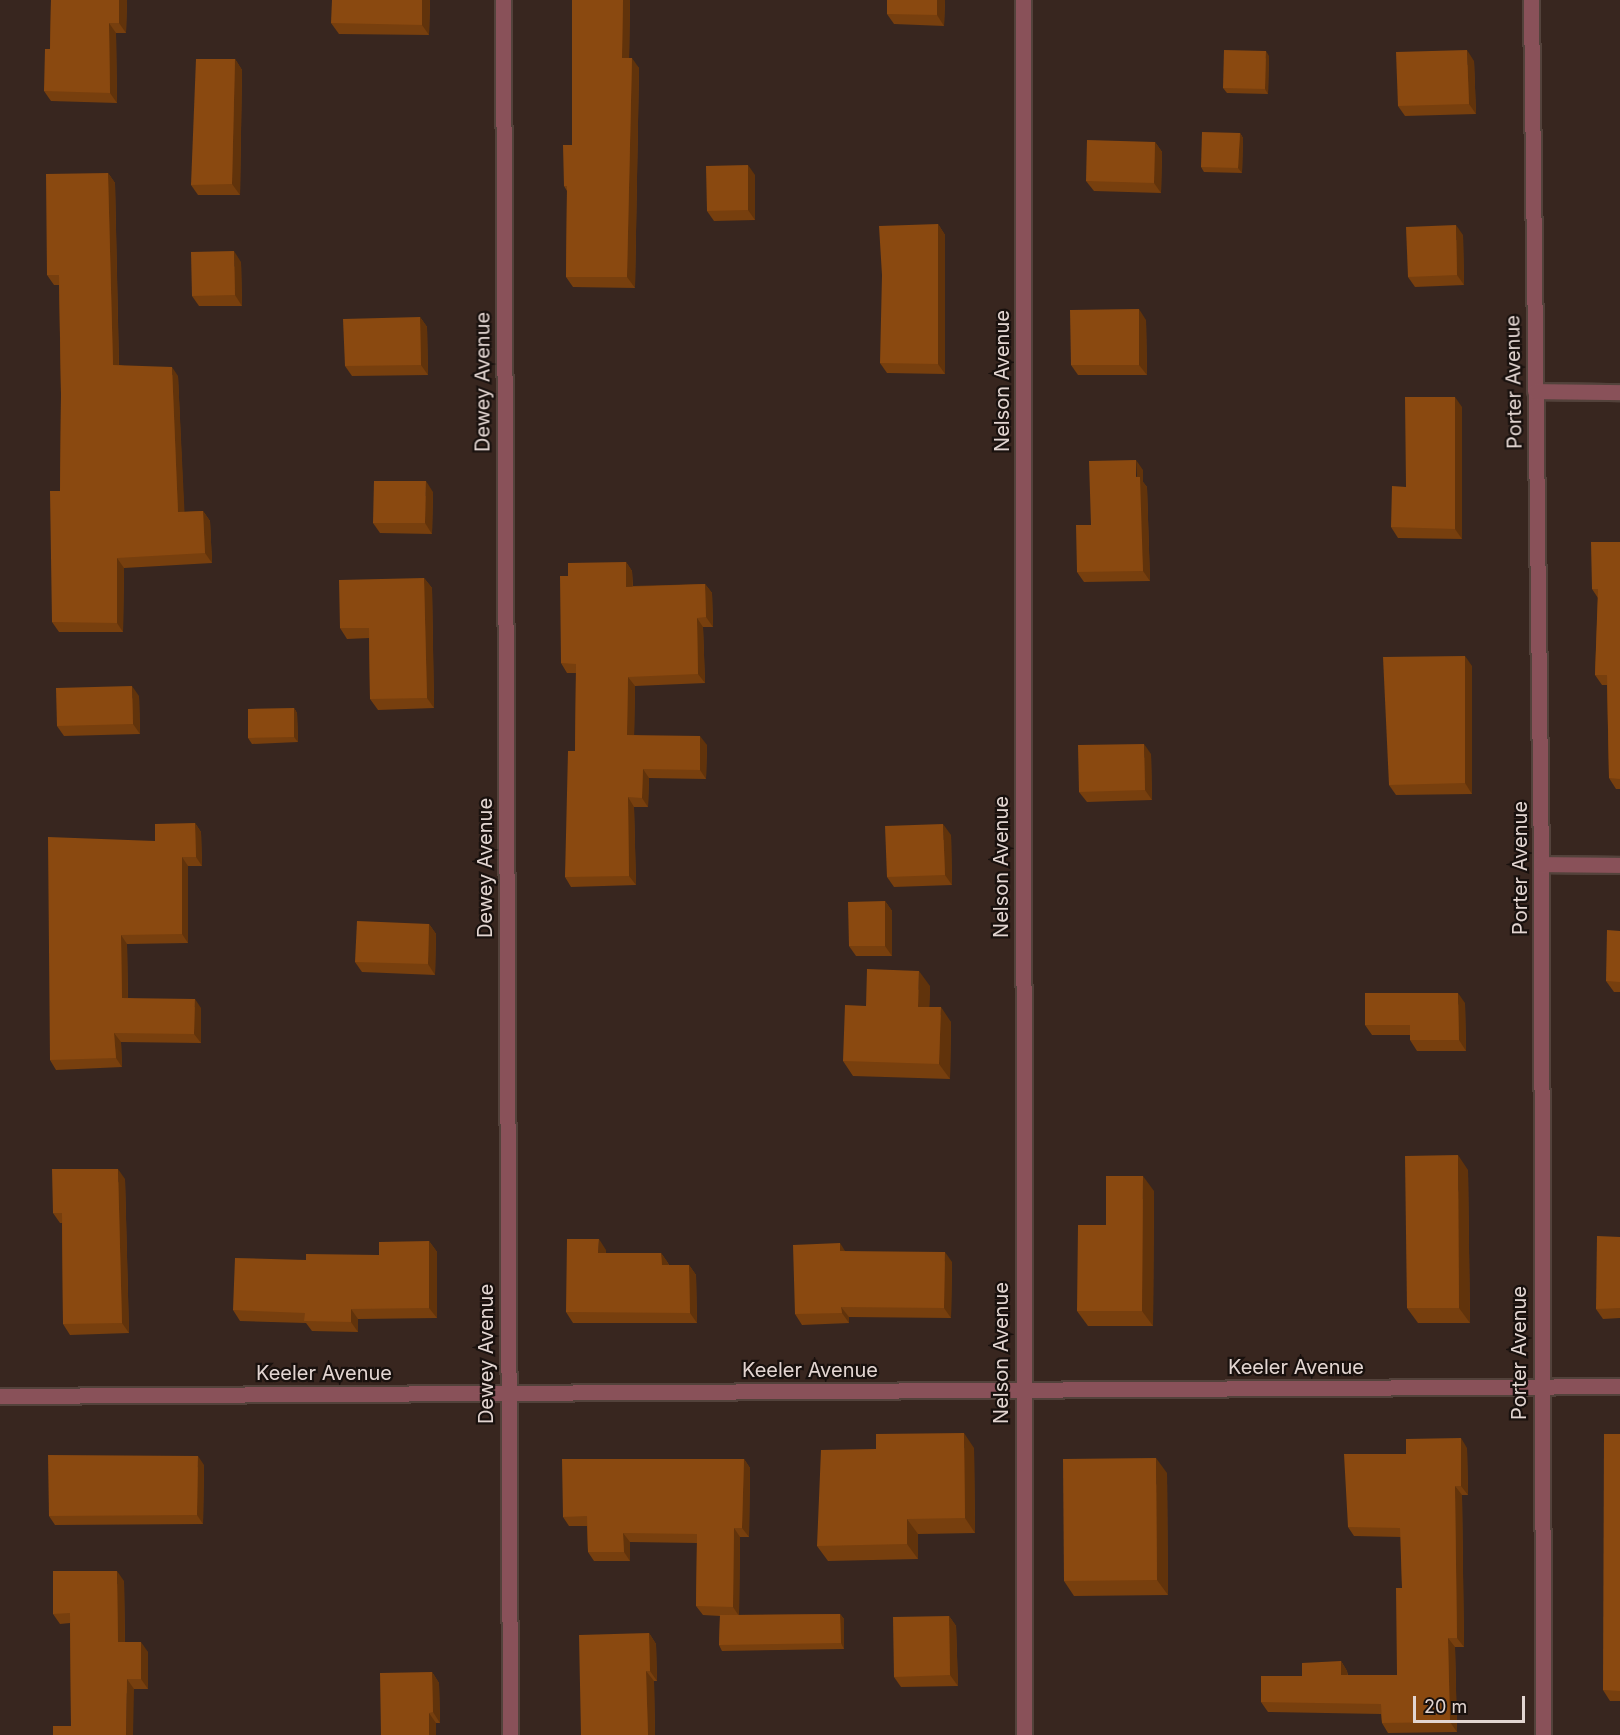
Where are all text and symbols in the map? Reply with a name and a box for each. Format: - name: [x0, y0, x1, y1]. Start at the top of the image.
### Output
- street label: Nelson Avenue: [990, 310, 1014, 452]
- street label: Dewey Avenue: [471, 312, 495, 452]
- street label: Porter Avenue: [1501, 315, 1527, 449]
- street label: Nelson Avenue: [989, 796, 1013, 938]
- street label: Dewey Avenue: [473, 798, 497, 938]
- street label: Porter Avenue: [1508, 801, 1532, 935]
- street label: Nelson Avenue: [989, 1282, 1013, 1424]
- street label: Dewey Avenue: [474, 1284, 498, 1424]
- street label: Porter Avenue: [1507, 1286, 1531, 1420]
- street label: Keeler Avenue: [1228, 1355, 1364, 1379]
- street label: Keeler Avenue: [742, 1358, 878, 1382]
- street label: Keeler Avenue: [256, 1361, 392, 1385]
- scale bar: [1416, 1684, 1528, 1722]
- text: 20 m: [1424, 1696, 1467, 1717]

